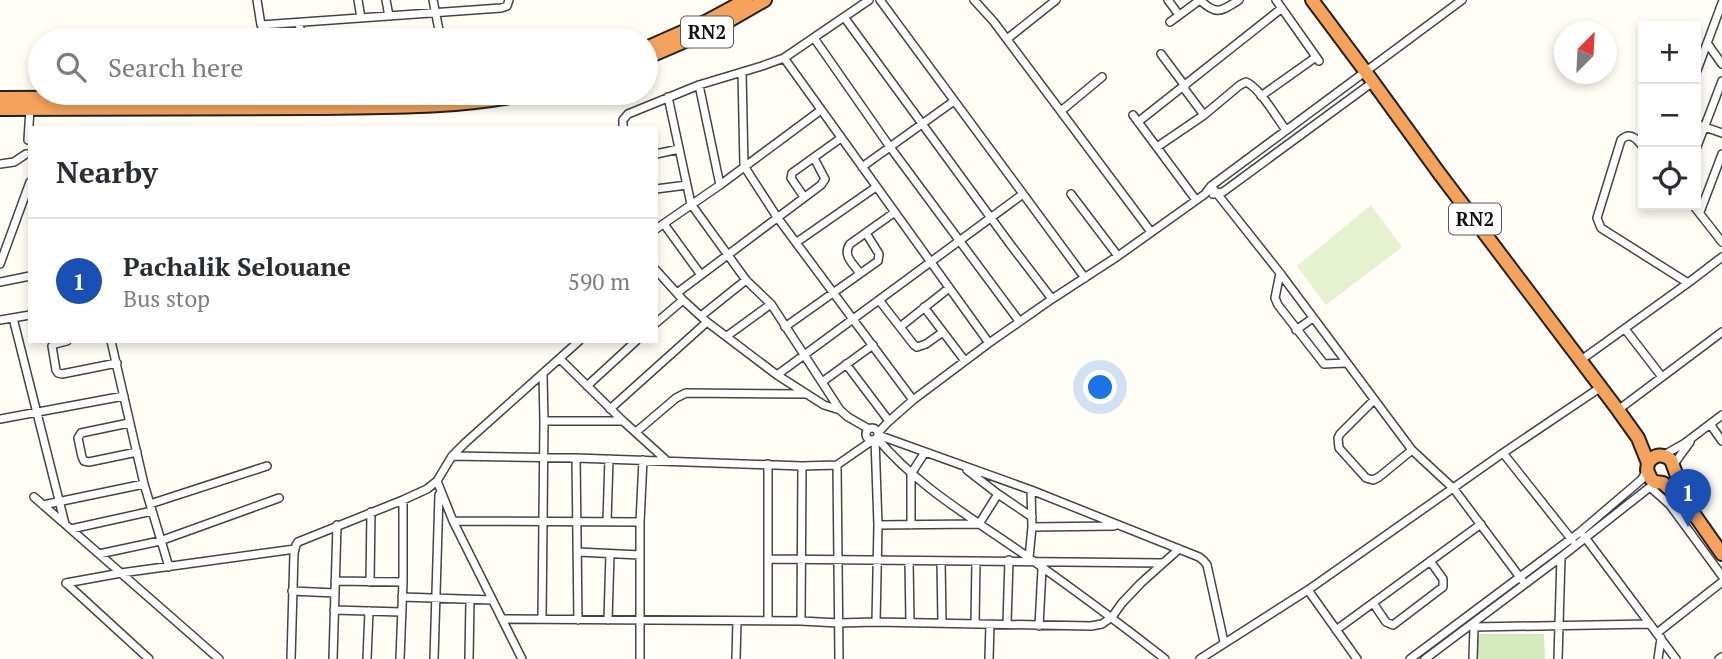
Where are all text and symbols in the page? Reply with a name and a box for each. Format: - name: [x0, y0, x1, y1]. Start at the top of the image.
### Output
- road number: RN2: [681, 16, 733, 48]
- north arrow: [1554, 21, 1617, 84]
- map controls: [1638, 21, 1701, 210]
- button: +: [1638, 21, 1701, 84]
- search box: [28, 28, 658, 105]
- icon: search: [52, 48, 90, 86]
- text: Search here: [108, 50, 243, 84]
- button: −: [1638, 84, 1701, 147]
- button: locate: [1638, 147, 1701, 210]
- text: Nearby: [56, 152, 158, 192]
- road number: RN2: [1449, 204, 1501, 234]
- text: Pachalik Selouane: [123, 249, 351, 283]
- text: 1: [73, 266, 86, 297]
- text: 590 m: [568, 266, 630, 297]
- text: Bus stop: [123, 283, 210, 314]
- your location: [1083, 370, 1117, 404]
- pin: 1: [1665, 469, 1711, 527]

